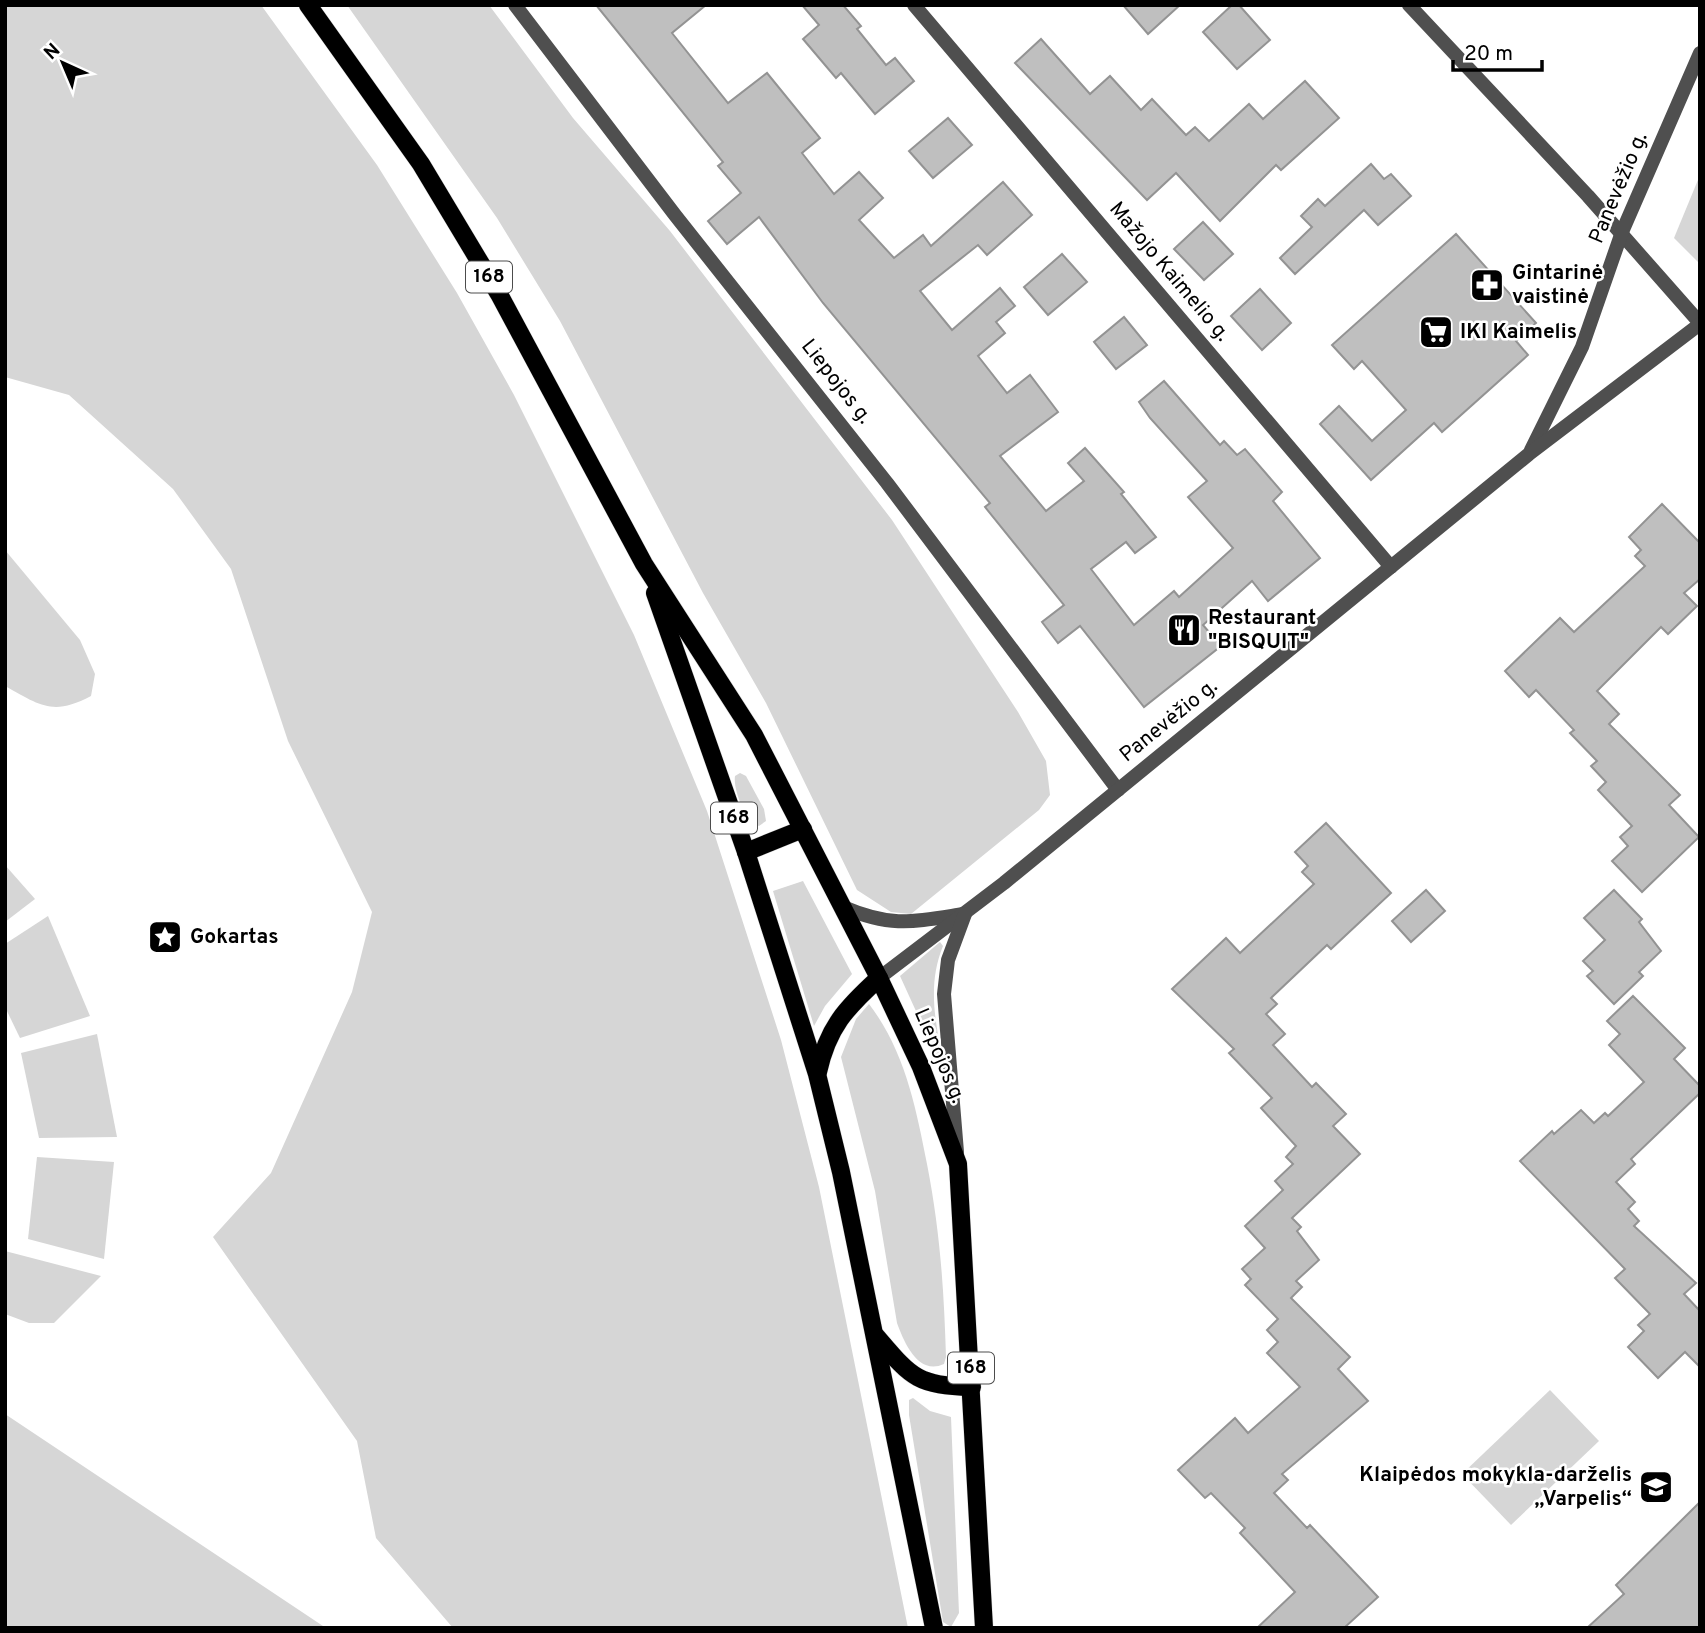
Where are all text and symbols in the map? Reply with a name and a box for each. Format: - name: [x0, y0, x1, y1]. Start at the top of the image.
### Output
- north arrow: [28, 28, 98, 98]
- scale bar: [1453, 28, 1542, 72]
- text: N: [39, 39, 66, 66]
- text: 20 m: [1464, 41, 1513, 68]
- street label: Panevėžio g.: [1583, 128, 1655, 248]
- street label: Mažojo Kaimelio g.: [1103, 196, 1235, 348]
- place label: Gintarinė vaistinė: [1512, 260, 1603, 311]
- road number: 168: [466, 262, 512, 292]
- pharmacy icon: Gintarinė vaistinė: [1468, 266, 1506, 304]
- supermarket icon: IKI Kaimelis: [1417, 313, 1455, 351]
- place label: IKI Kaimelis: [1460, 319, 1577, 346]
- street label: Liepojos g.: [794, 334, 878, 430]
- place label: Restaurant "BISQUIT": [1208, 605, 1316, 656]
- restaurant icon: Restaurant "BISQUIT": [1165, 611, 1203, 649]
- street label: Panevėžio g.: [1114, 673, 1224, 769]
- road number: 168: [711, 803, 757, 834]
- place icon: Gokartas: [146, 918, 184, 956]
- place label: Gokartas: [190, 924, 279, 951]
- street label: Liepojos g.: [907, 1004, 971, 1108]
- road number: 168: [948, 1352, 994, 1384]
- place label: Klaipėdos mokykla-darželis „Varpelis“: [1359, 1462, 1632, 1513]
- school or university icon: Klaipėdos mokykla-darželis „Varpelis“: [1637, 1468, 1675, 1506]

